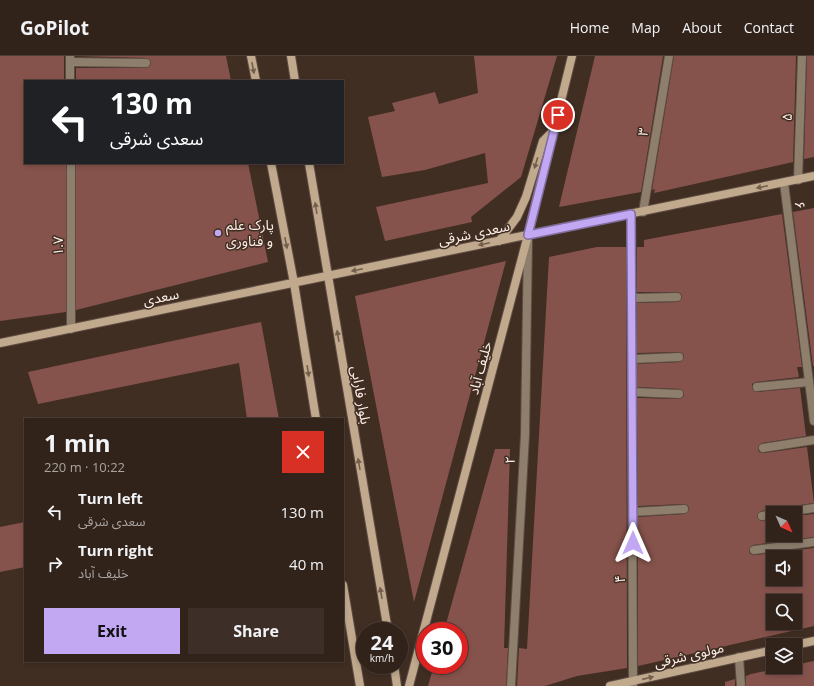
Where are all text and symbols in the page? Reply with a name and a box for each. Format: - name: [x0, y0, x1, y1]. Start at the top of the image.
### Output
- text: GoPilot: [20, 15, 89, 41]
- text: Home: [570, 18, 609, 37]
- text: Map: [631, 18, 660, 37]
- text: About: [682, 18, 722, 37]
- text: Contact: [744, 18, 794, 37]
- one-way arrow: [251, 62, 257, 75]
- text: 130 m: [110, 84, 193, 122]
- icon: left: [44, 96, 96, 148]
- pin: [541, 98, 575, 132]
- icon: arrive: [547, 104, 569, 126]
- street label: ۵: [777, 113, 796, 121]
- text: سعدی شرقی: [110, 126, 203, 150]
- street label: ۳: [632, 126, 653, 138]
- one-way arrow: [533, 157, 539, 169]
- one-way arrow: [756, 185, 768, 191]
- street label: ۶: [791, 200, 810, 210]
- one-way arrow: [313, 202, 319, 214]
- place label: پارک علم و فناوری: [226, 215, 274, 250]
- street label: سعدی شرقی: [436, 216, 511, 249]
- marker: پارک علم و فناوری: [213, 228, 223, 238]
- street label: ۱.۷: [48, 236, 67, 256]
- one-way arrow: [283, 236, 289, 249]
- one-way arrow: [478, 241, 490, 247]
- one-way arrow: [350, 268, 363, 274]
- street label: سعدی: [141, 283, 181, 310]
- one-way arrow: [334, 330, 340, 342]
- street label: خلیف آباد: [463, 339, 496, 397]
- street label: بلوار فارابی: [347, 364, 376, 426]
- one-way arrow: [305, 365, 311, 377]
- text: 1 min: [44, 426, 111, 459]
- button: close: [282, 431, 324, 473]
- street label: ۲: [500, 455, 519, 464]
- text: 220 m · 10:22: [44, 458, 125, 476]
- one-way arrow: [356, 458, 362, 471]
- text: Turn left: [78, 488, 143, 508]
- icon: left: [44, 501, 66, 523]
- text: 130 m: [280, 502, 324, 522]
- north arrow: [766, 506, 802, 542]
- map controls: [766, 506, 802, 674]
- text: سعدی شرقی: [78, 512, 145, 530]
- position arrow: [612, 522, 654, 564]
- text: Turn right: [78, 540, 153, 560]
- button: sound: [766, 550, 802, 586]
- icon: right: [44, 553, 66, 575]
- text: 40 m: [289, 554, 324, 574]
- text: خلیف آباد: [78, 564, 129, 582]
- street label: ۴: [610, 575, 629, 583]
- one-way arrow: [378, 586, 384, 599]
- button: search: [766, 594, 802, 630]
- button: Exit: [44, 608, 180, 654]
- button: Share: [188, 608, 324, 654]
- speed limit sign: 30: [416, 622, 468, 674]
- text: 24: [371, 629, 393, 656]
- street label: مولوی شرقی: [652, 637, 726, 672]
- button: layers: [766, 638, 802, 674]
- text: km/h: [370, 651, 394, 665]
- one-way arrow: [642, 674, 654, 680]

